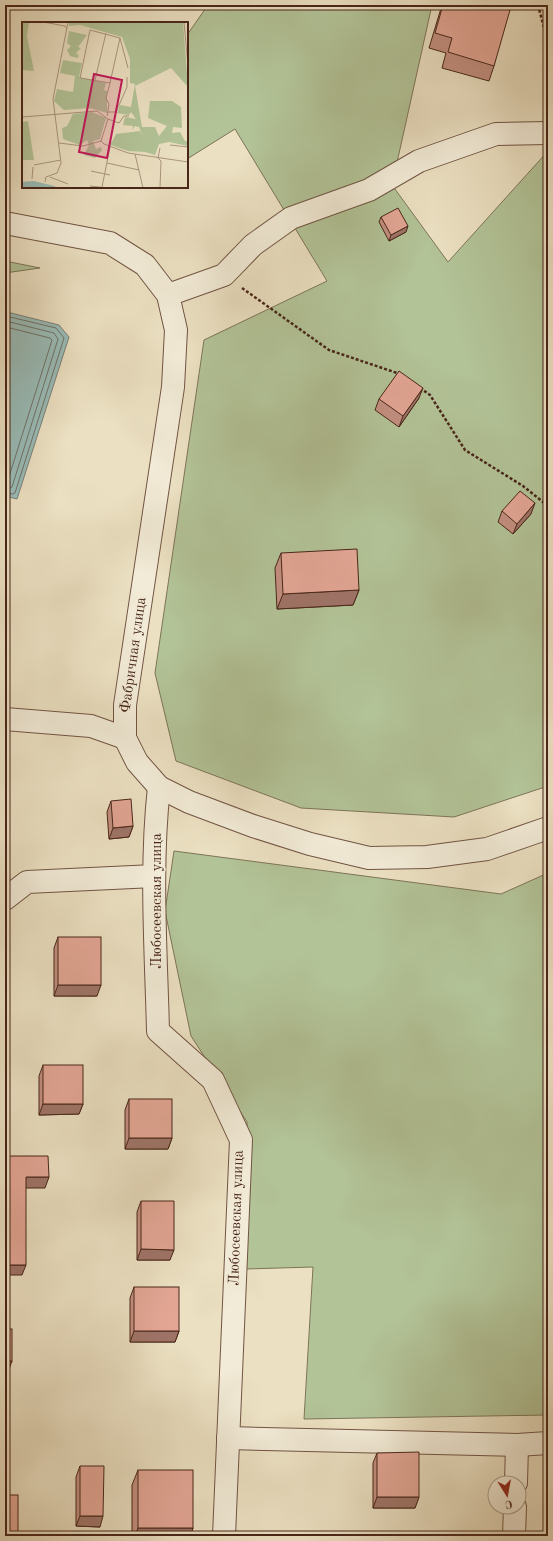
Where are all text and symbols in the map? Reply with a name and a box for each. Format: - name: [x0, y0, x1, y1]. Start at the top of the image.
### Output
- inset map: [22, 22, 188, 188]
- street label: Фабричная улица: [118, 596, 150, 714]
- street label: Любосеевская улица: [150, 832, 165, 969]
- street label: Любосеевская улица: [227, 1149, 247, 1286]
- north arrow: [487, 1475, 527, 1515]
- text: С: [504, 1497, 513, 1509]

